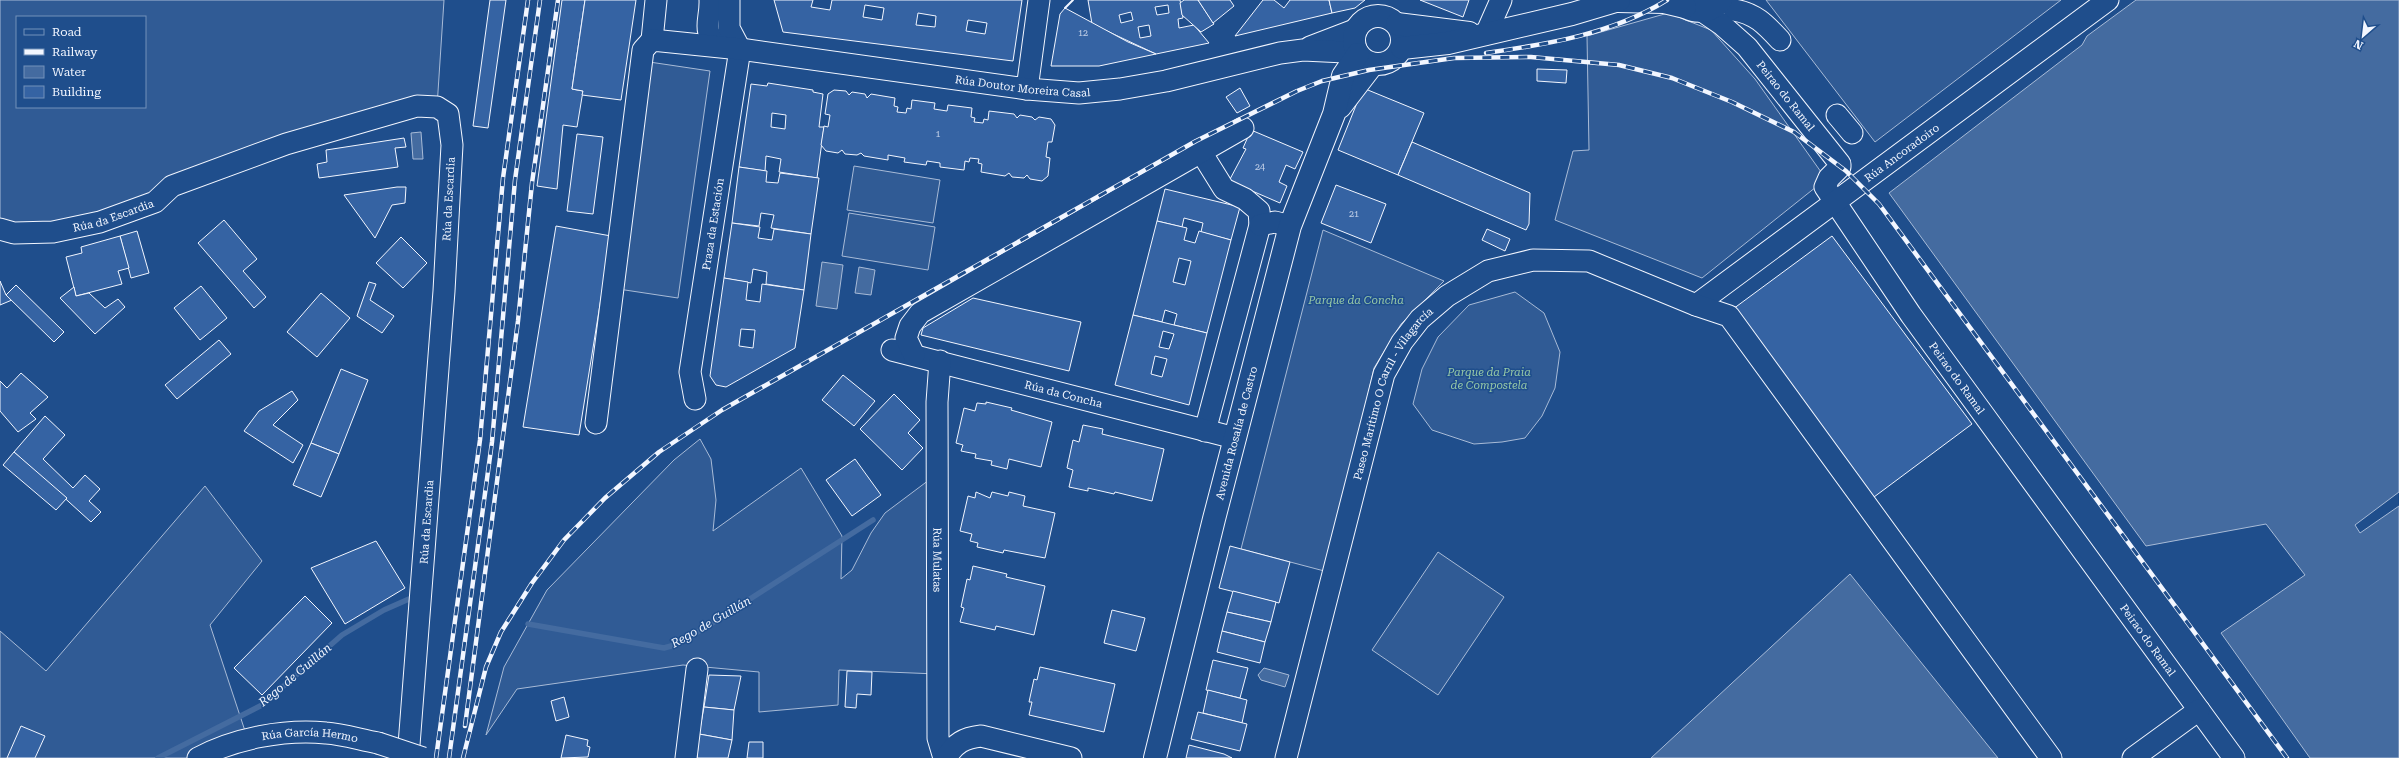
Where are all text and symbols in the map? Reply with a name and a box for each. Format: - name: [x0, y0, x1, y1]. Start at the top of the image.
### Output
- legend: [16, 16, 146, 108]
- north arrow: [2343, 16, 2383, 56]
- text: Road: [52, 25, 82, 39]
- house number: 12: [1078, 28, 1088, 38]
- text: N: [2351, 36, 2365, 52]
- text: Railway: [52, 45, 98, 59]
- street label: Peirao do Ramal: [1754, 58, 1818, 134]
- text: Water: [52, 65, 86, 79]
- street label: Rúa Doutor Moreira Casal: [954, 73, 1091, 100]
- text: Building: [52, 85, 101, 99]
- street label: Rúa Ancoradoiro: [1862, 121, 1942, 185]
- house number: 1: [935, 129, 941, 139]
- street label: Rúa da Escardia: [440, 157, 458, 241]
- house number: 24: [1255, 162, 1265, 172]
- street label: Praza da Estación: [699, 177, 726, 271]
- street label: Rúa da Escardia: [71, 197, 155, 234]
- house number: 21: [1349, 209, 1359, 219]
- park label: Parque da Concha: [1307, 294, 1404, 307]
- street label: Paseo Marítimo O Carril - Vilagarcía: [1351, 305, 1435, 481]
- street label: Peirao do Ramal: [1927, 340, 1988, 417]
- street label: Avenida Rosalía de Castro: [1213, 365, 1260, 501]
- park label: Parque da Praia de Compostela: [1446, 366, 1531, 392]
- street label: Rúa da Concha: [1023, 378, 1104, 410]
- street label: Rúa da Escardia: [418, 480, 436, 564]
- street label: Rúa Mulatas: [931, 527, 944, 592]
- water label: Rego de Guillán: [668, 593, 754, 651]
- street label: Peirao do Ramal: [2117, 601, 2179, 679]
- water label: Rego de Guillán: [255, 641, 334, 710]
- street label: Rúa García Hermo: [261, 726, 360, 745]

